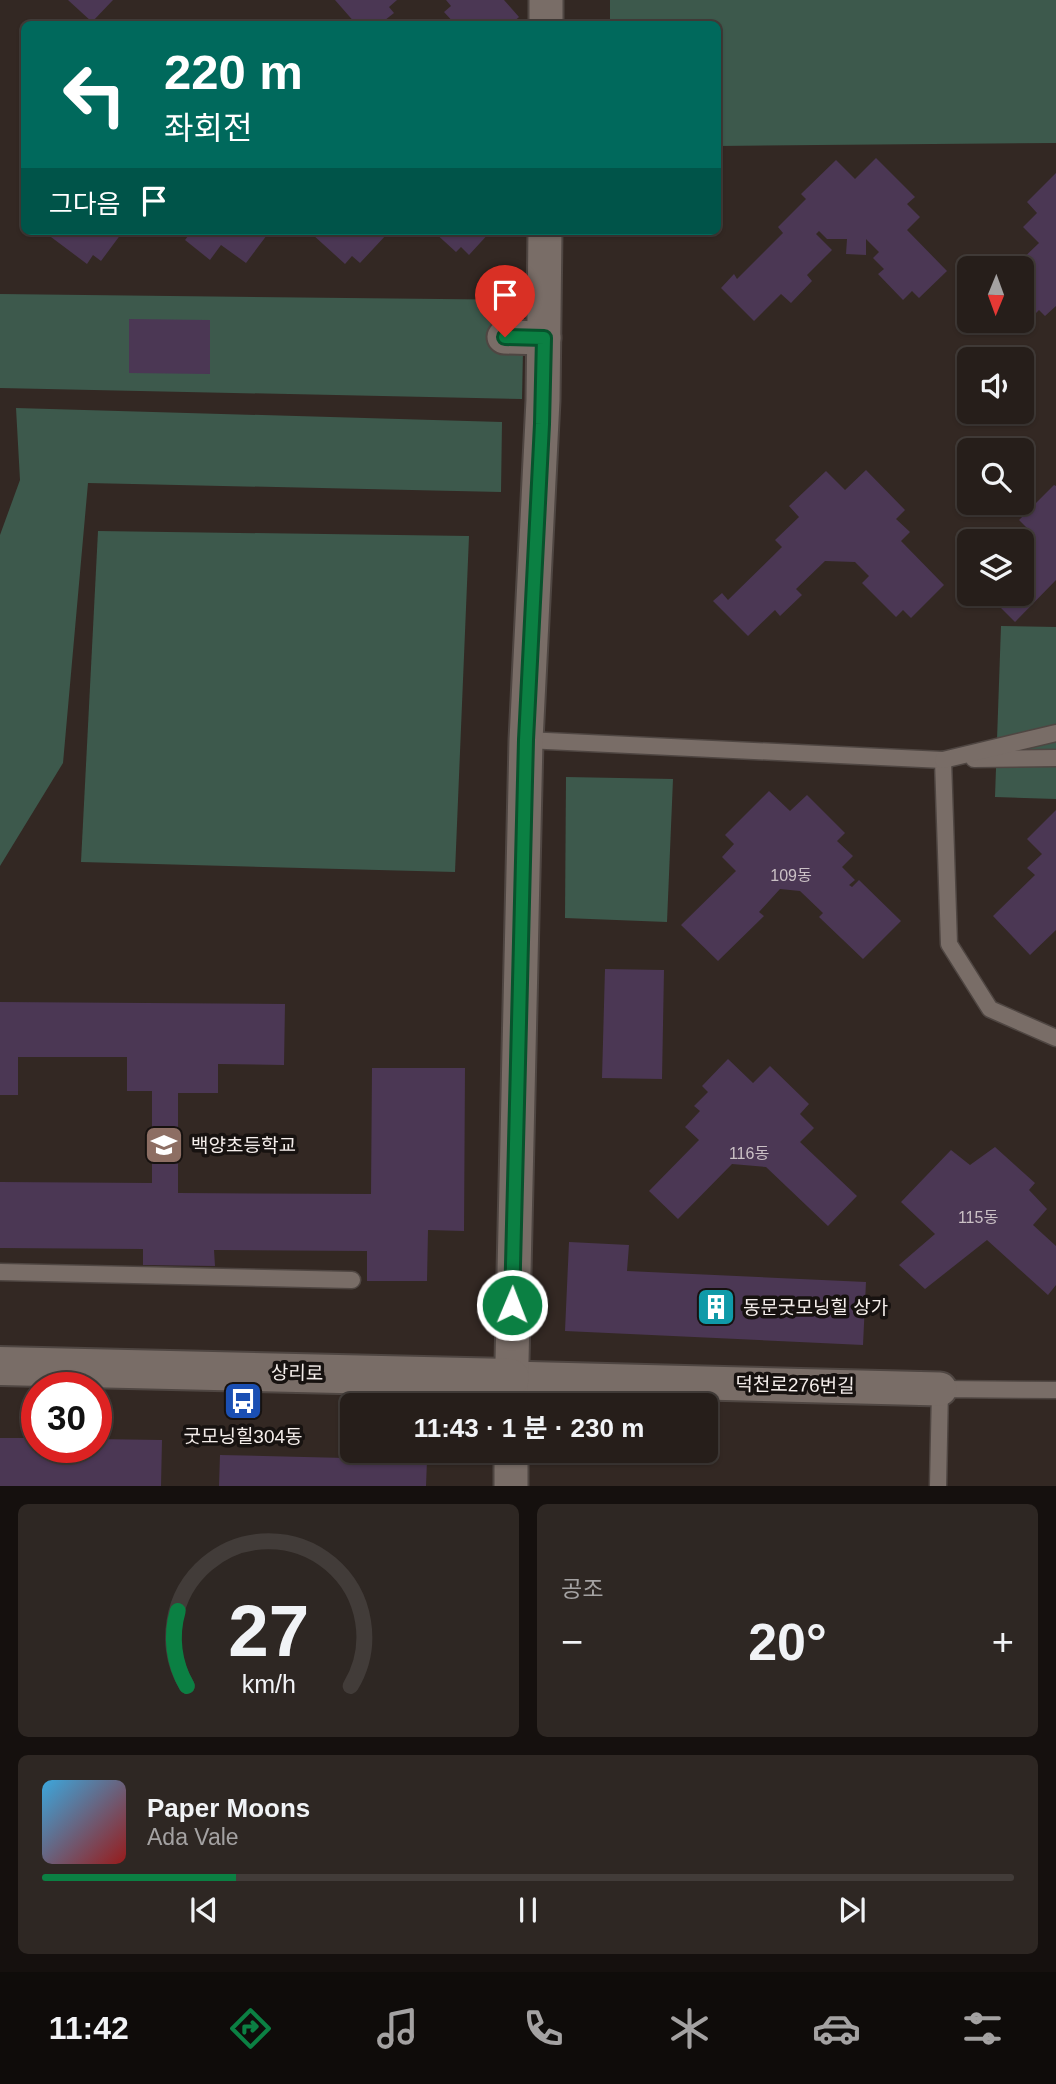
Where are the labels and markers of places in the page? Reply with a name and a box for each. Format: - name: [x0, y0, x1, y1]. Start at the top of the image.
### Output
- pin: [475, 265, 535, 337]
- school or university icon: 백양초등학교: [143, 1124, 185, 1166]
- place label: 백양초등학교: [191, 1135, 296, 1156]
- building icon: 동문굿모닝힐 상가: [695, 1286, 737, 1328]
- place label: 동문굿모닝힐 상가: [743, 1297, 888, 1318]
- bus stop icon: 굿모닝힐304동: [222, 1380, 264, 1422]
- place label: 굿모닝힐304동: [183, 1426, 303, 1447]

